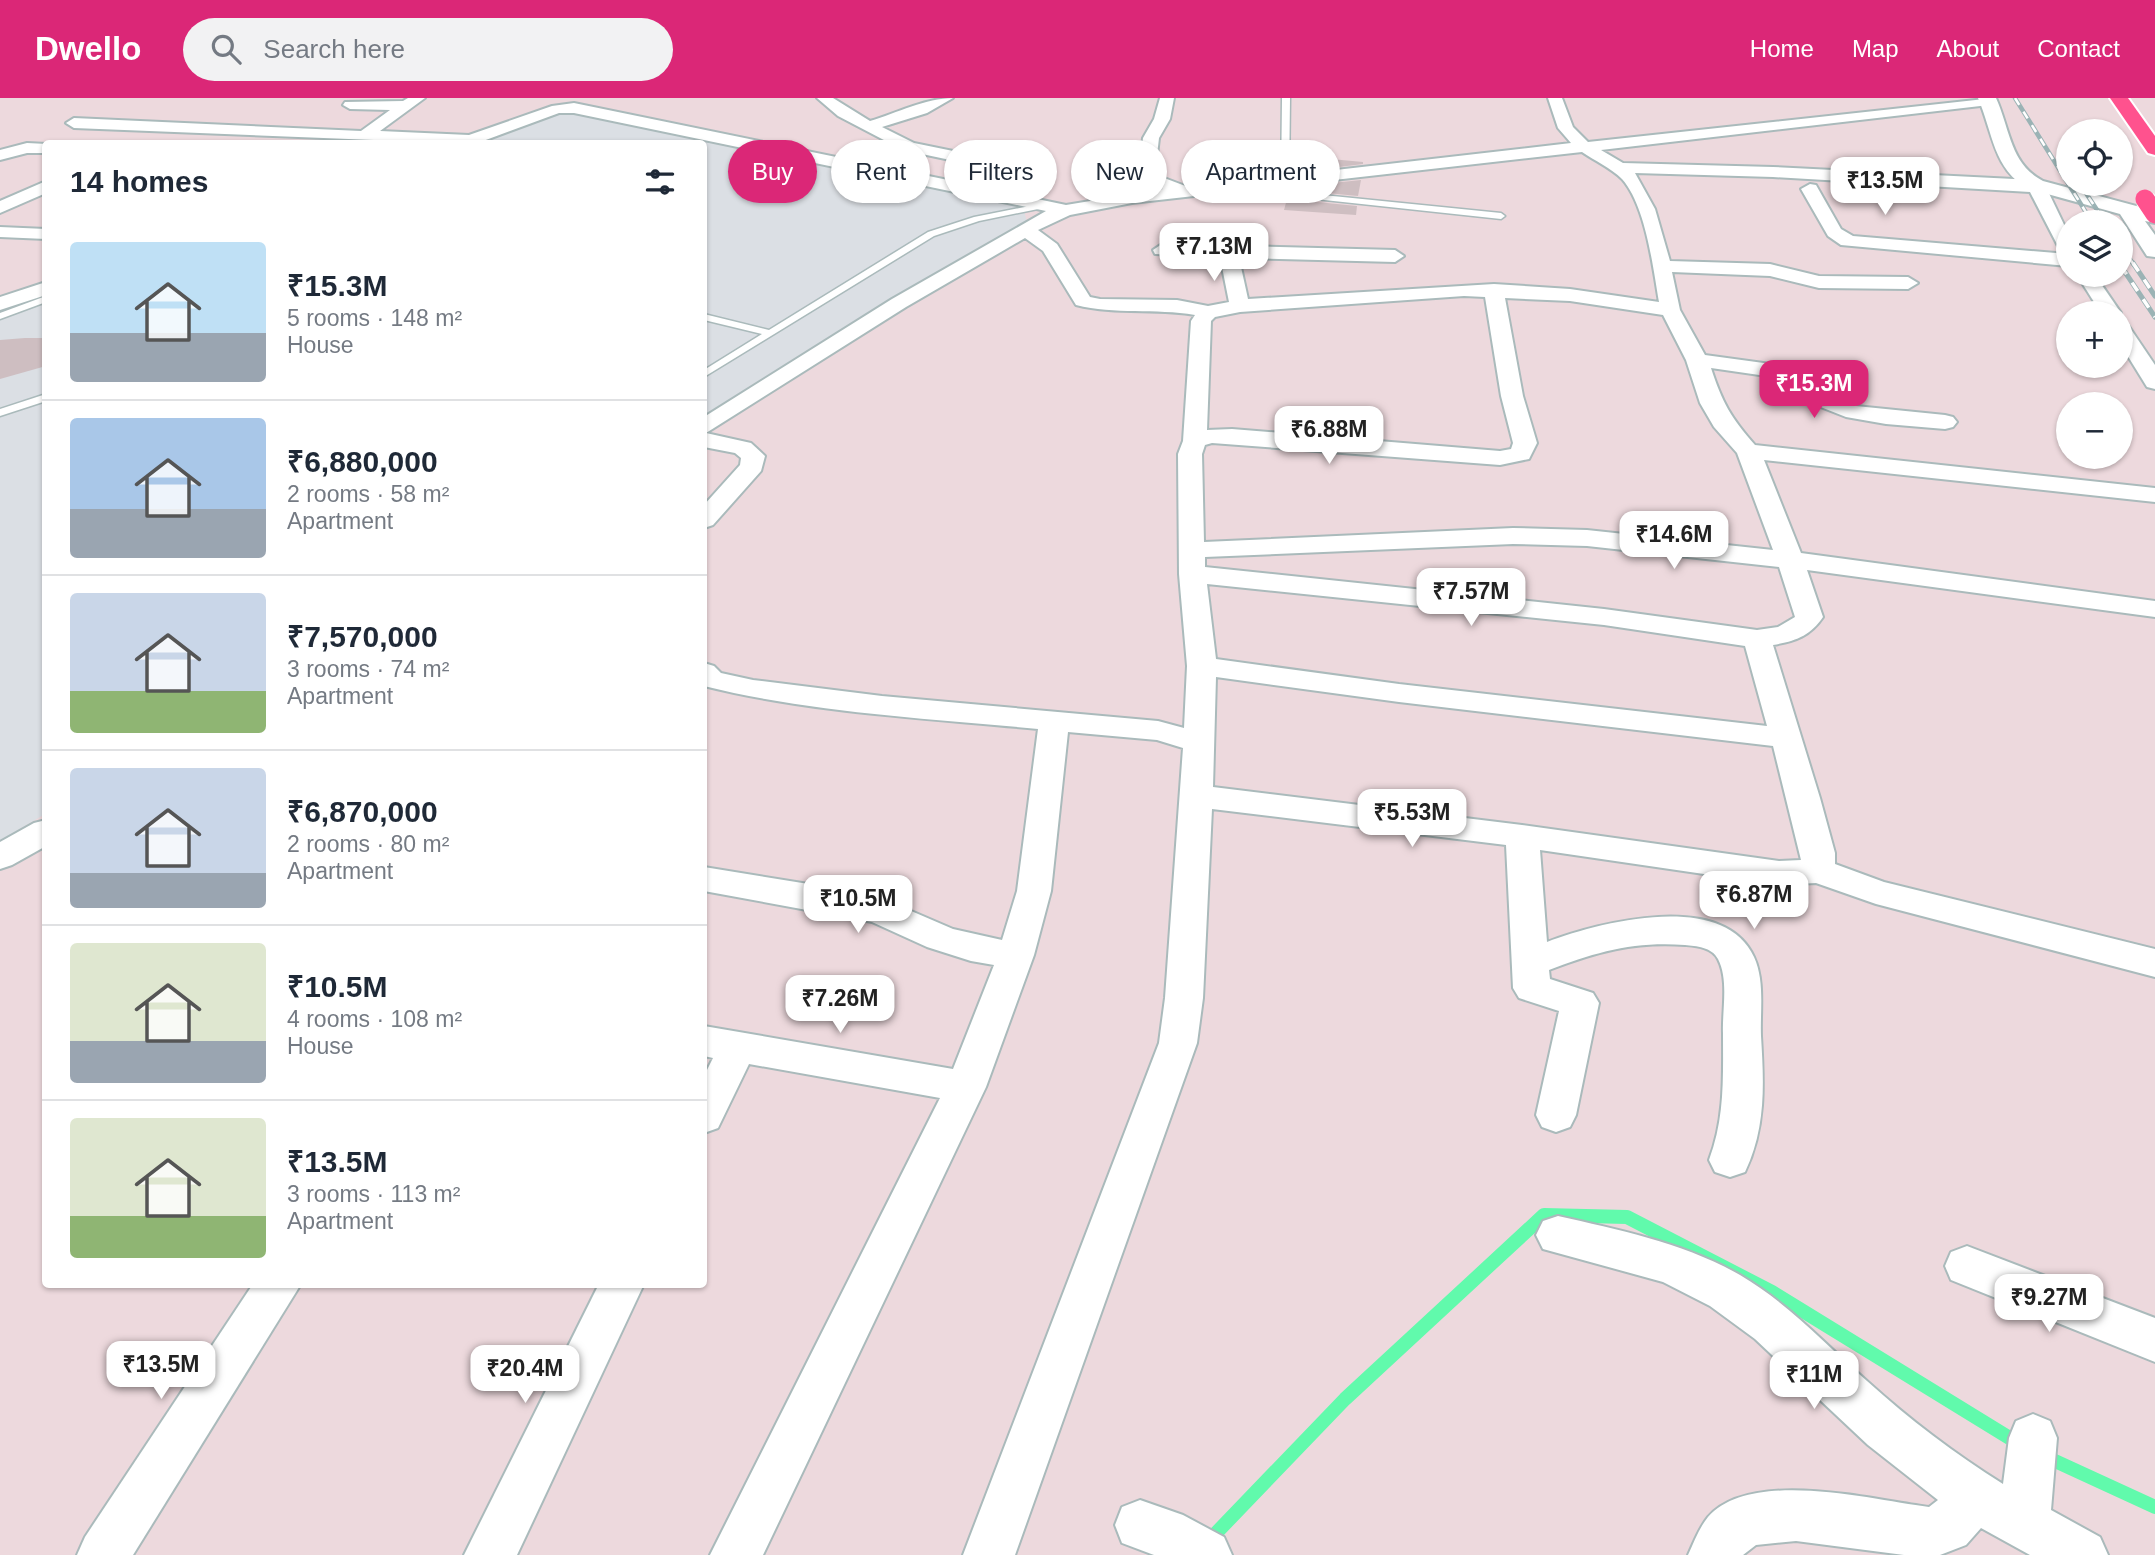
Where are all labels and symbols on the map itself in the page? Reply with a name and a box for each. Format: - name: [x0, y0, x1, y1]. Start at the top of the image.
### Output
- pin: ₹13.5M: [1828, 158, 1942, 217]
- pin: ₹7.13M: [1157, 223, 1271, 283]
- pin: ₹15.3M: [1757, 360, 1871, 420]
- pin: ₹6.88M: [1272, 406, 1386, 466]
- pin: ₹14.6M: [1617, 512, 1731, 571]
- pin: ₹7.57M: [1414, 568, 1528, 628]
- pin: ₹5.53M: [1355, 790, 1469, 849]
- pin: ₹6.87M: [1697, 872, 1811, 931]
- pin: ₹10.5M: [801, 876, 915, 935]
- pin: ₹7.26M: [783, 976, 897, 1035]
- pin: ₹9.27M: [1992, 1274, 2106, 1334]
- pin: ₹13.5M: [104, 1342, 218, 1401]
- pin: ₹20.4M: [468, 1346, 582, 1405]
- pin: ₹11M: [1773, 1352, 1855, 1411]

